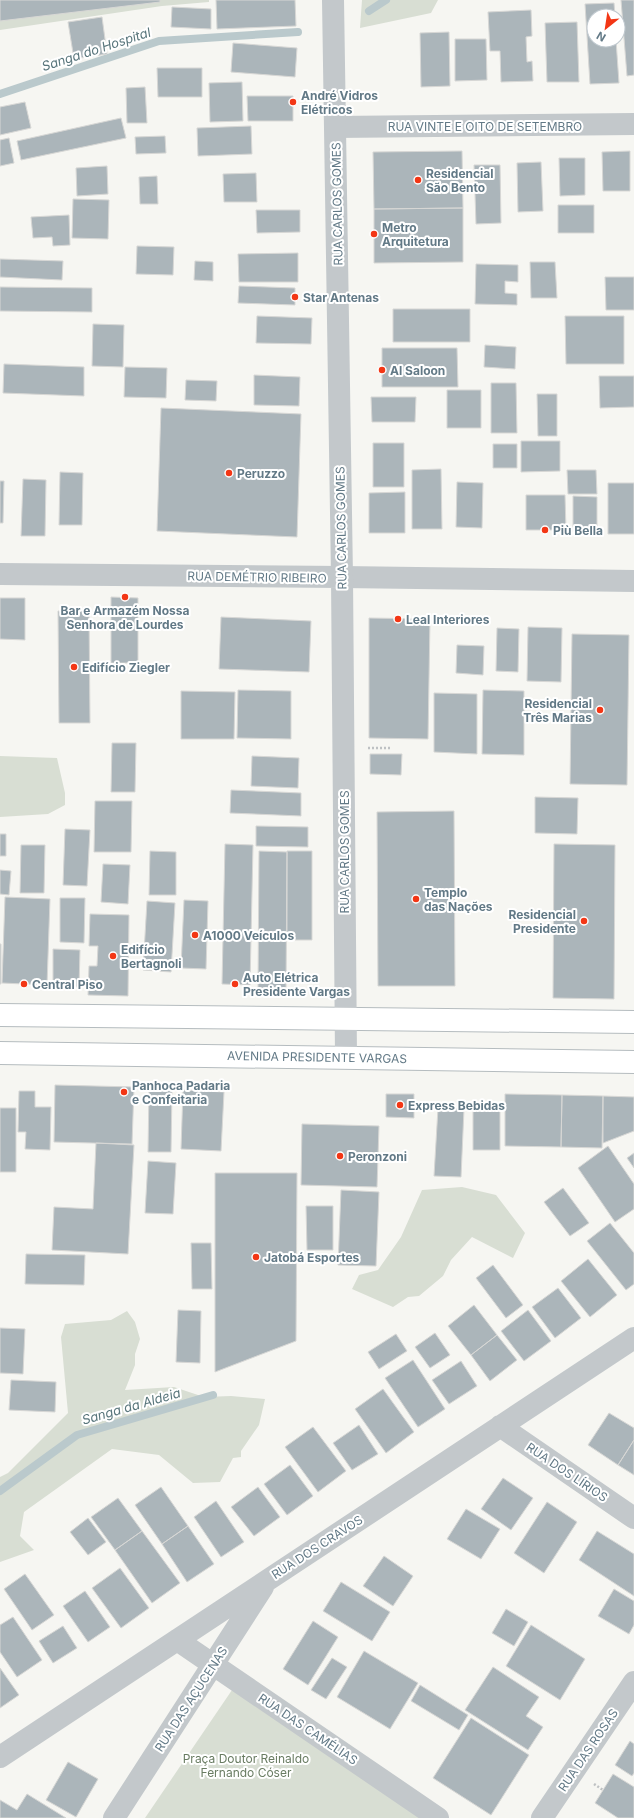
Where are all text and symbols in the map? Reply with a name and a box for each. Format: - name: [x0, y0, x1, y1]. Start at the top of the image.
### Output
- north arrow: [586, 8, 626, 48]
- water label: Sanga do Hospital: [39, 24, 153, 74]
- text: N: [594, 29, 608, 45]
- place label: André Vidros Elétricos: [301, 88, 378, 117]
- marker: André Vidros Elétricos: [288, 97, 298, 107]
- street label: RUA VINTE E OITO DE SETEMBRO: [388, 119, 582, 134]
- street label: RUA CARLOS GOMES: [328, 142, 346, 266]
- place label: Residencial São Bento: [426, 166, 494, 195]
- marker: Residencial São Bento: [413, 175, 423, 185]
- place label: Metro Arquitetura: [382, 220, 449, 249]
- marker: Metro Arquitetura: [369, 229, 379, 239]
- place label: Star Antenas: [303, 290, 379, 305]
- marker: Star Antenas: [290, 292, 300, 302]
- place label: Al Saloon: [390, 363, 445, 378]
- marker: Al Saloon: [377, 365, 387, 375]
- place label: Peruzzo: [237, 466, 285, 481]
- street label: RUA CARLOS GOMES: [332, 466, 350, 590]
- marker: Peruzzo: [224, 468, 234, 478]
- place label: Più Bella: [553, 523, 603, 538]
- marker: Più Bella: [540, 525, 550, 535]
- street label: RUA DEMÉTRIO RIBEIRO: [187, 568, 327, 586]
- marker: Bar e Armazém Nossa Senhora de Lourdes: [120, 592, 130, 602]
- place label: Bar e Armazém Nossa Senhora de Lourdes: [61, 603, 190, 632]
- place label: Leal Interiores: [406, 612, 490, 627]
- marker: Leal Interiores: [393, 614, 403, 624]
- place label: Edifício Ziegler: [82, 660, 170, 675]
- marker: Edifício Ziegler: [69, 662, 79, 672]
- place label: Residencial Três Marias: [523, 696, 592, 725]
- marker: Residencial Três Marias: [595, 705, 605, 715]
- street label: RUA CARLOS GOMES: [337, 790, 352, 914]
- place label: Templo das Nações: [424, 885, 493, 914]
- marker: Templo das Nações: [411, 894, 421, 904]
- place label: Residencial Presidente: [508, 907, 576, 936]
- marker: Residencial Presidente: [579, 916, 589, 926]
- place label: A1000 Veículos: [203, 928, 294, 943]
- marker: A1000 Veículos: [190, 930, 200, 940]
- place label: Edifício Bertagnoli: [121, 942, 182, 971]
- marker: Edifício Bertagnoli: [108, 951, 118, 961]
- place label: Auto Elétrica Presidente Vargas: [243, 970, 350, 999]
- place label: Central Piso: [32, 977, 103, 992]
- marker: Central Piso: [19, 979, 29, 989]
- marker: Auto Elétrica Presidente Vargas: [230, 979, 240, 989]
- street label: AVENIDA PRESIDENTE VARGAS: [227, 1048, 407, 1066]
- place label: Panhoca Padaria e Confeitaria: [132, 1078, 230, 1107]
- marker: Panhoca Padaria e Confeitaria: [119, 1087, 129, 1097]
- place label: Express Bebidas: [408, 1098, 505, 1113]
- marker: Express Bebidas: [395, 1100, 405, 1110]
- place label: Peronzoni: [348, 1149, 407, 1164]
- marker: Peronzoni: [335, 1151, 345, 1161]
- place label: Jatobá Esportes: [264, 1250, 360, 1265]
- marker: Jatobá Esportes: [251, 1252, 261, 1262]
- water label: Sanga da Aldeia: [80, 1384, 182, 1428]
- street label: RUA DOS LÍRIOS: [524, 1439, 611, 1505]
- street label: RUA DOS CRAVOS: [269, 1512, 366, 1582]
- street label: RUA DAS AÇUCENAS: [151, 1643, 231, 1754]
- street label: RUA DAS CAMÉLIAS: [256, 1690, 361, 1768]
- street label: RUA DAS ROSAS: [555, 1706, 621, 1794]
- park label: Praça Doutor Reinaldo Fernando Cóser: [183, 1751, 309, 1780]

